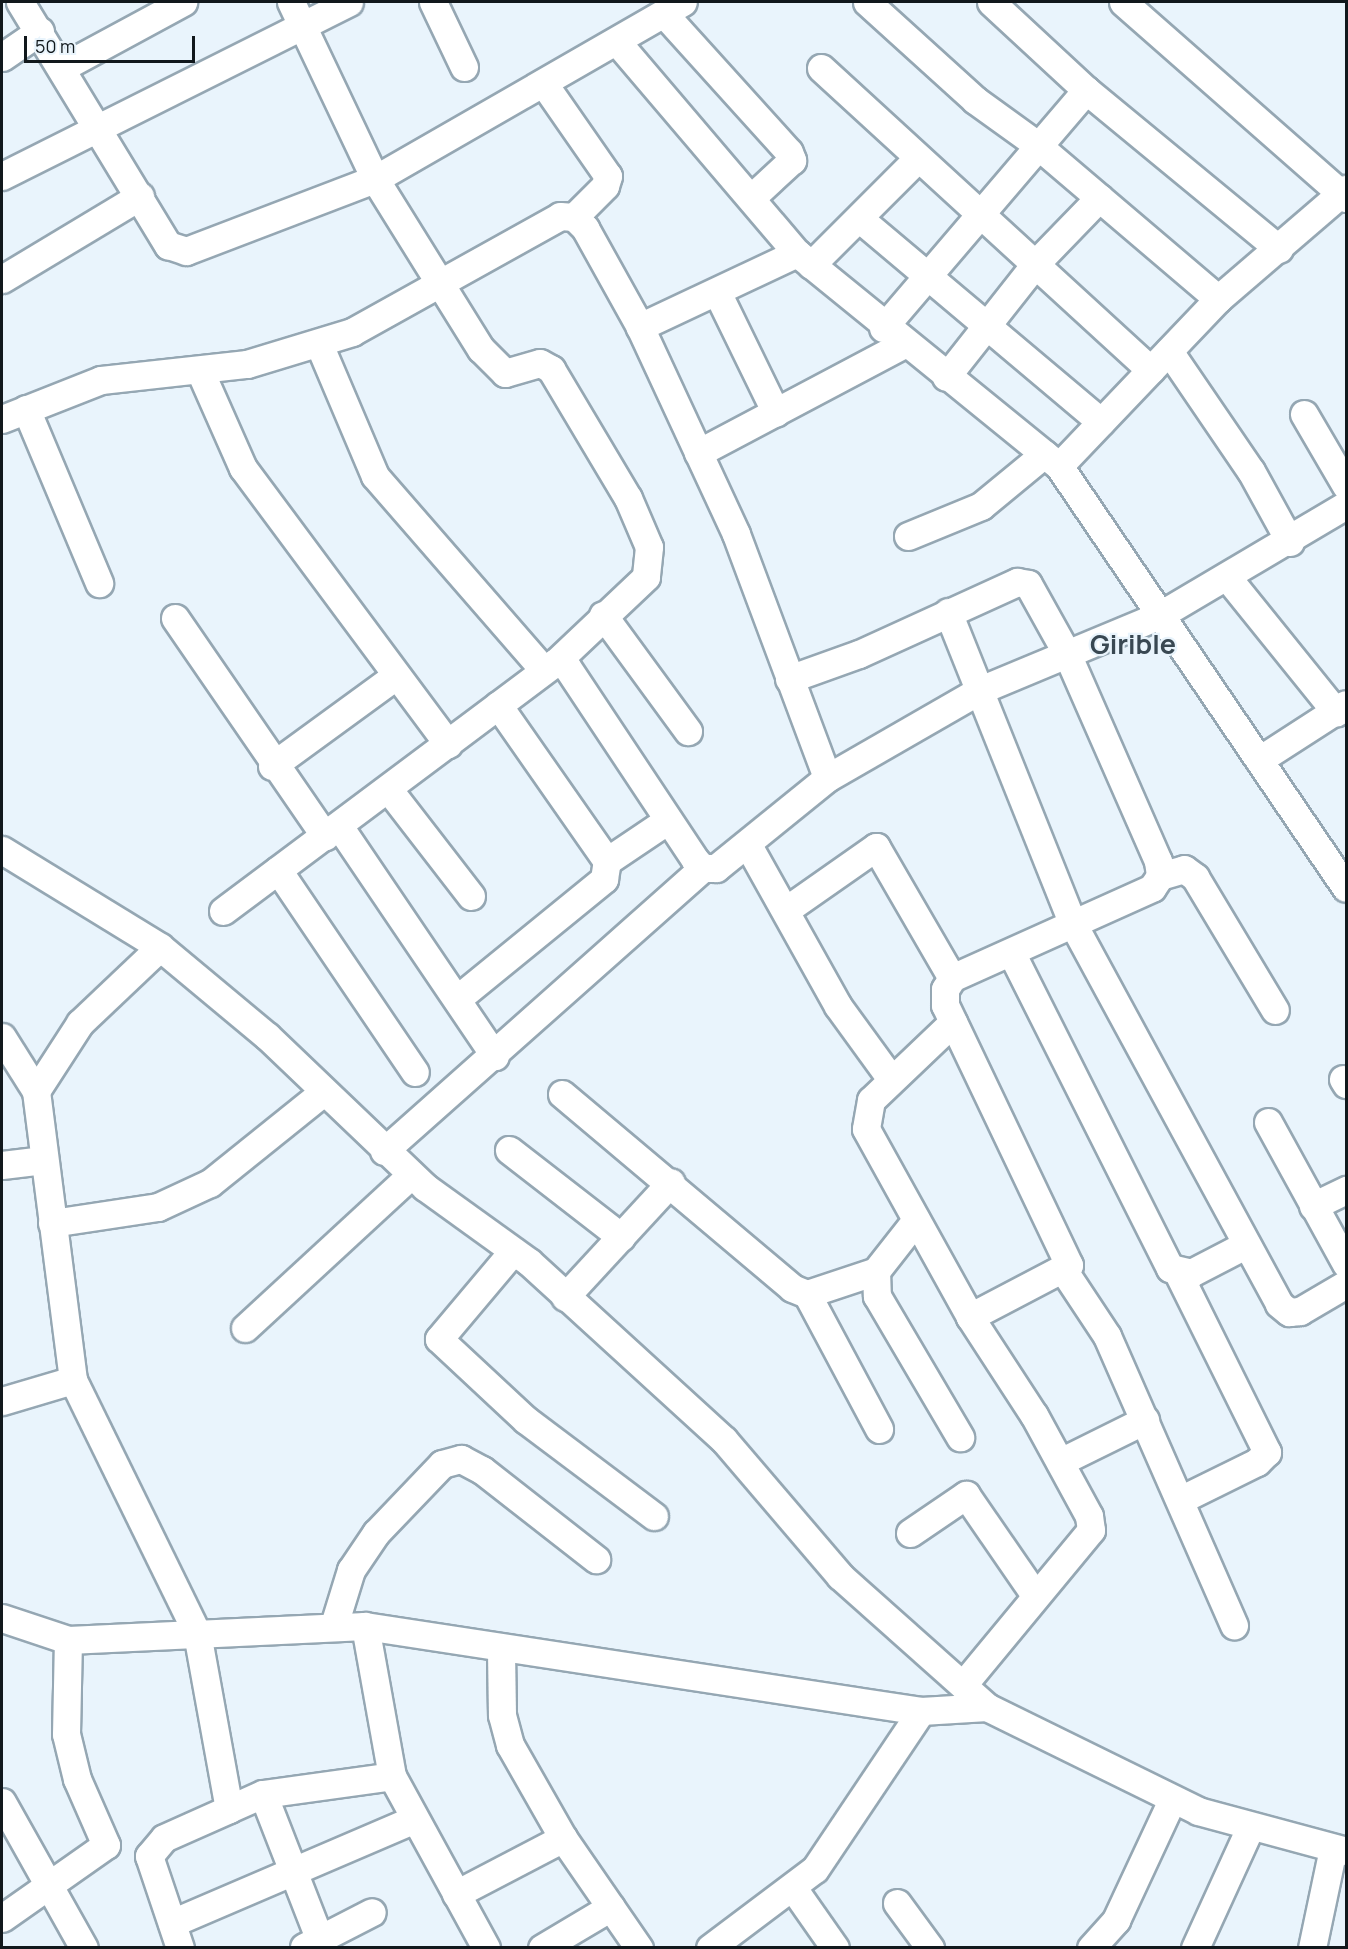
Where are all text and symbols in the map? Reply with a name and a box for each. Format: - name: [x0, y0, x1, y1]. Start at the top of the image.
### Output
- scale bar: [27, 24, 198, 62]
- text: 50 m: [35, 34, 75, 58]
- district label: Girible: [1090, 628, 1176, 660]

